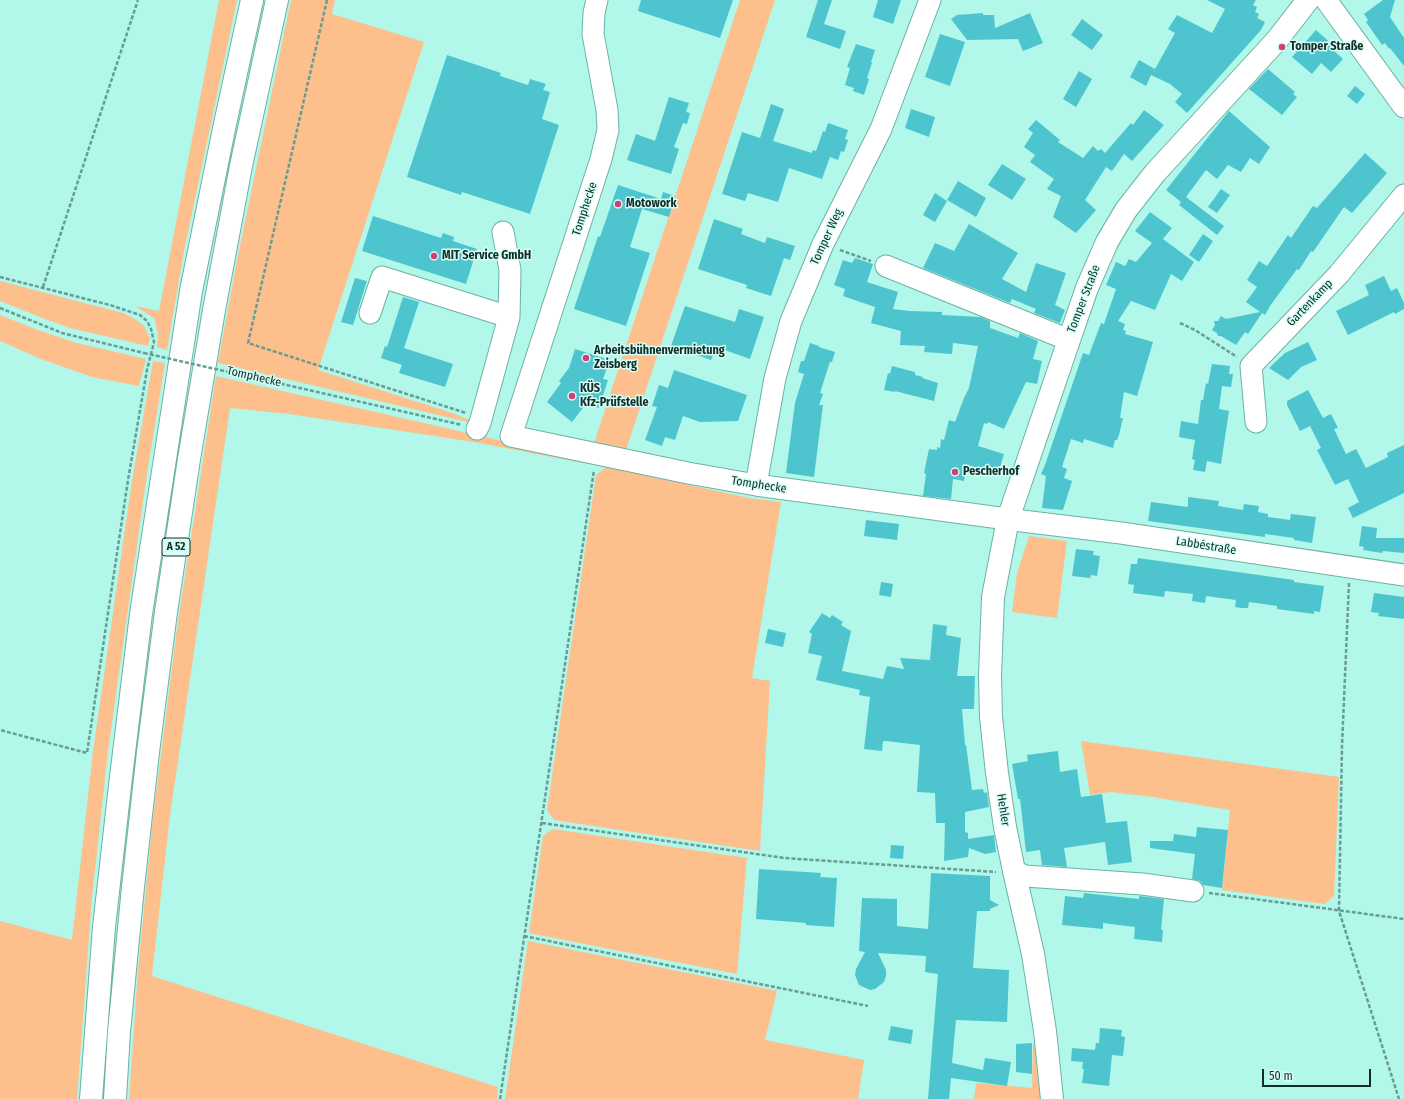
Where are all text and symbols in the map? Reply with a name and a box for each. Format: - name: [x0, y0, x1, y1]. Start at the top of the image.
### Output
- place label: Tomper Straße: [1290, 40, 1363, 54]
- marker: Tomper Straße: [1277, 42, 1287, 52]
- street label: Tomphecke: [570, 180, 600, 238]
- place label: Motowork: [626, 197, 677, 211]
- marker: Motowork: [613, 199, 623, 209]
- street label: Tomper Weg: [808, 207, 846, 267]
- place label: MIT Service GmbH: [442, 249, 531, 263]
- marker: MIT Service GmbH: [429, 251, 439, 261]
- street label: Tomper Straße: [1064, 263, 1104, 335]
- street label: Gartenkamp: [1284, 276, 1336, 330]
- place label: Arbeitsbühnenvermietung Zeisberg: [594, 344, 725, 372]
- marker: Arbeitsbühnenvermietung Zeisberg: [581, 353, 591, 363]
- street label: Tomphecke: [225, 364, 283, 390]
- place label: KÜS Kfz-Prüfstelle: [580, 382, 649, 410]
- marker: KÜS Kfz-Prüfstelle: [567, 391, 577, 401]
- place label: Pescherhof: [963, 465, 1019, 479]
- marker: Pescherhof: [950, 467, 960, 477]
- street label: Tomphecke: [730, 474, 788, 496]
- street label: Labbéstraße: [1175, 534, 1237, 558]
- road number: A 52: [162, 538, 190, 556]
- street label: Hehler: [993, 793, 1013, 827]
- scale bar: [1264, 1061, 1373, 1087]
- text: 50 m: [1269, 1069, 1293, 1083]

